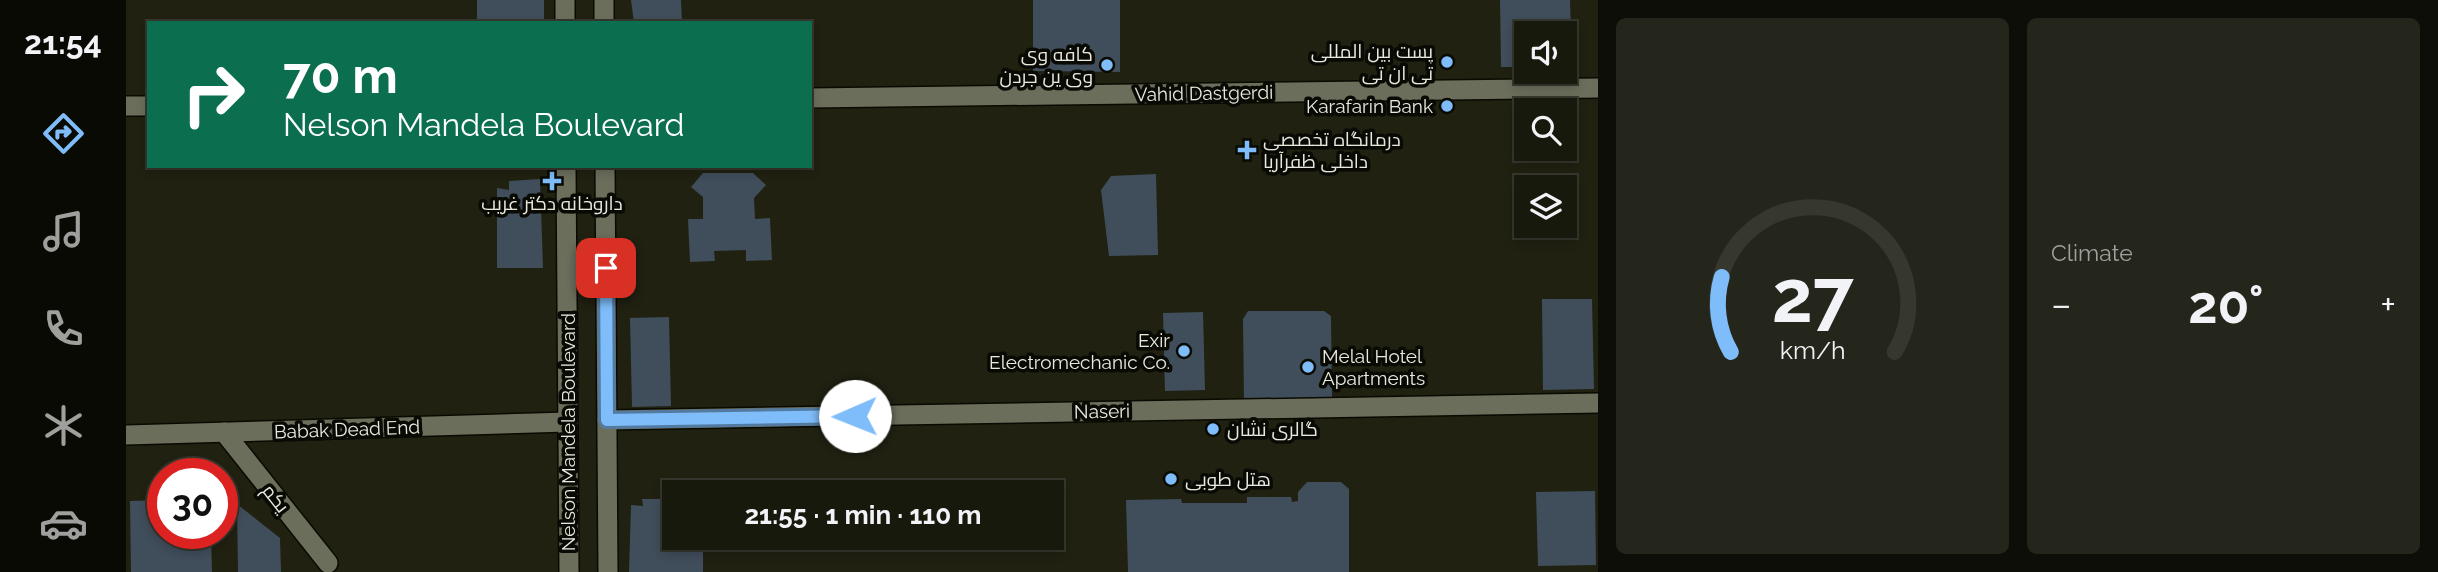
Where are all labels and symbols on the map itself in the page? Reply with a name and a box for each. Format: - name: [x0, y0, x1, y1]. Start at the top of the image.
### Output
- place label: پست بین المللی تی ان تی: [1311, 40, 1433, 85]
- place label: کافه وی وی ین جردن: [1000, 43, 1093, 88]
- marker: پست بین المللی تی ان تی: [1439, 54, 1455, 70]
- marker: کافه وی وی ین جردن: [1099, 57, 1115, 73]
- street label: Vahid Dastgerdi: [1134, 81, 1274, 105]
- place label: Karafarin Bank: [1306, 95, 1433, 117]
- marker: Karafarin Bank: [1439, 98, 1455, 114]
- place label: درمانگاه تخصصی داخلی ظفرآریا: [1263, 128, 1401, 173]
- marker: درمانگاه تخصصی داخلی ظفرآریا: [1237, 140, 1257, 160]
- marker: داروخانه دکتر غریب: [544, 173, 560, 189]
- place label: داروخانه دکتر غریب: [481, 192, 623, 215]
- pin: [576, 238, 636, 298]
- street label: Nelson Mandela Boulevard: [557, 313, 579, 551]
- place label: Exir Electromechanic Co.: [989, 329, 1170, 373]
- marker: Exir Electromechanic Co.: [1176, 343, 1192, 359]
- place label: Melal Hotel Apartments: [1322, 345, 1425, 389]
- marker: Melal Hotel Apartments: [1300, 359, 1316, 375]
- position arrow: [818, 379, 892, 453]
- street label: Naseri: [1074, 400, 1130, 422]
- street label: Babak Dead End: [274, 415, 420, 443]
- place label: گالری نشان: [1227, 418, 1318, 441]
- marker: گالری نشان: [1205, 421, 1221, 437]
- speed limit sign: 30: [147, 458, 238, 549]
- place label: هتل طوبی: [1185, 468, 1271, 491]
- marker: هتل طوبی: [1163, 471, 1179, 487]
- street label: یکم: [256, 479, 294, 518]

